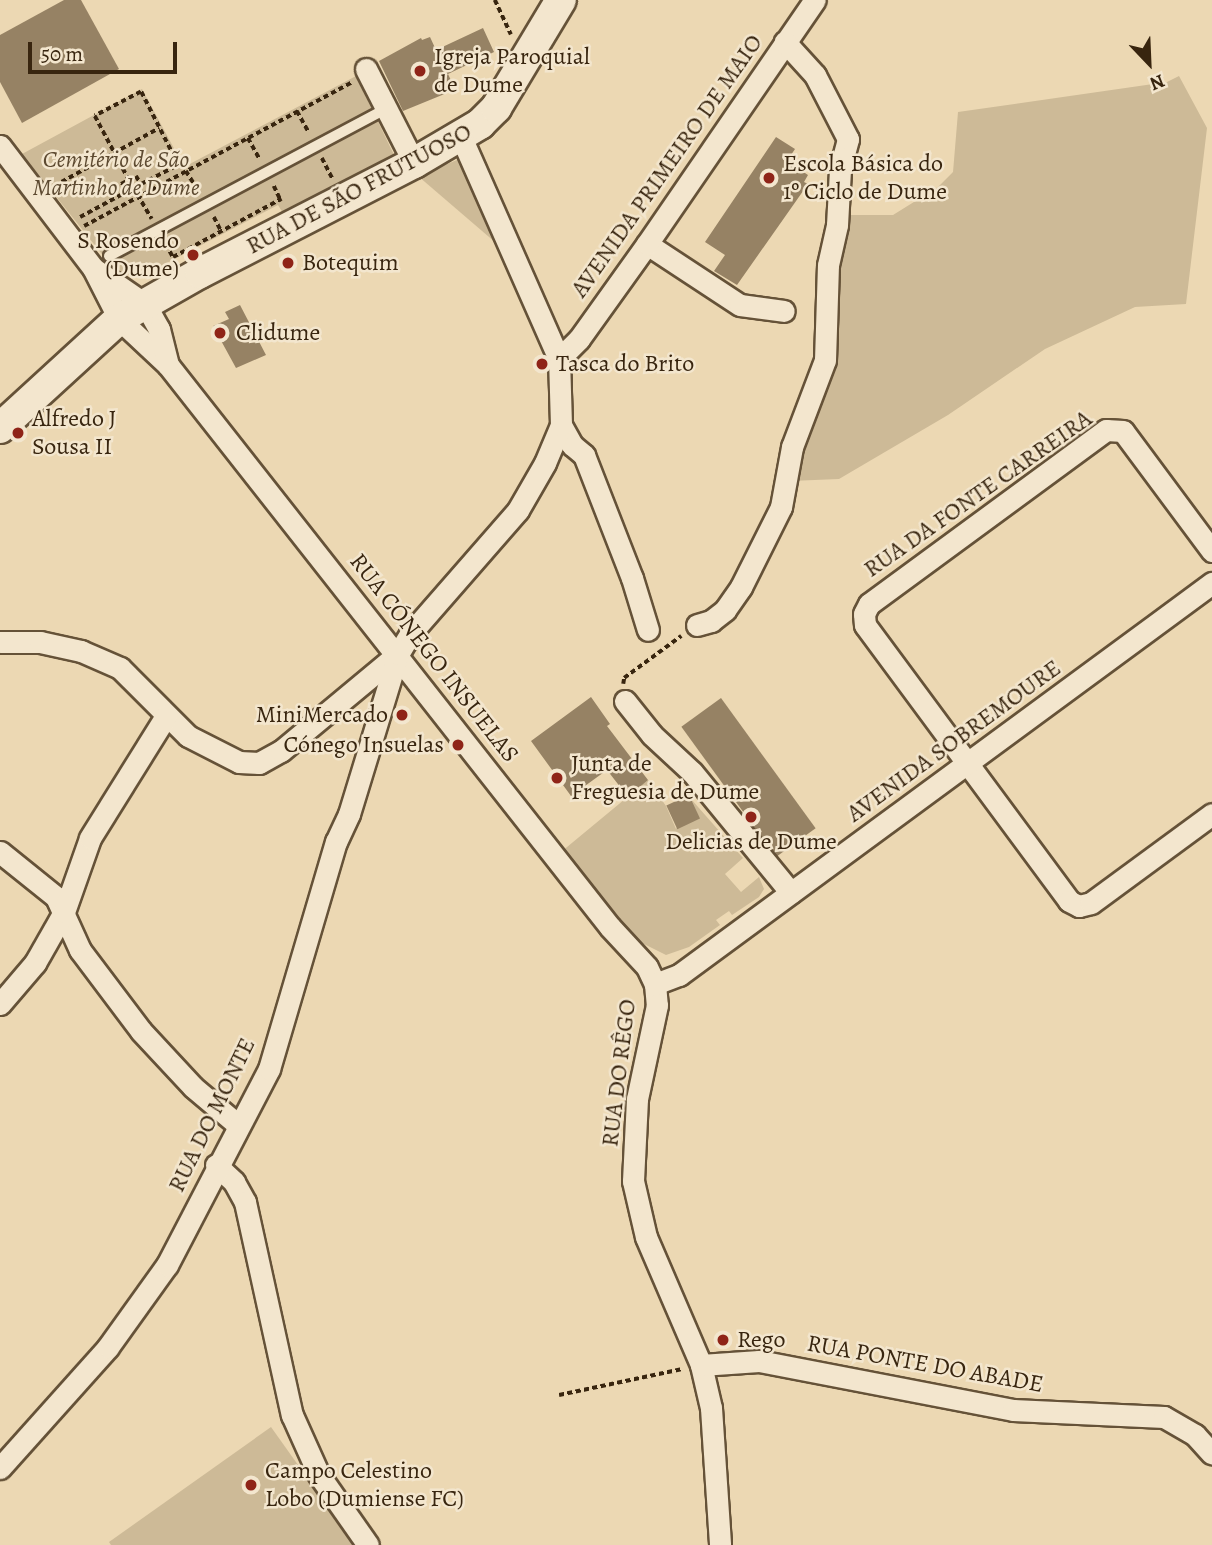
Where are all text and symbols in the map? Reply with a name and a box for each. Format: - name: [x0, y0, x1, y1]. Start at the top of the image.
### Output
- scale bar: [32, 28, 180, 72]
- north arrow: [1114, 28, 1184, 98]
- street label: AVENIDA PRIMEIRO DE MAIO: [565, 29, 769, 303]
- text: 50 m: [41, 40, 83, 68]
- place label: Igreja Paroquial de Dume: [434, 43, 590, 99]
- marker: Igreja Paroquial de Dume: [412, 63, 428, 79]
- text: N: [1146, 68, 1169, 97]
- street label: RUA DE SÃO FRUTUOSO: [241, 117, 477, 261]
- park label: Cemitério de São Martinho de Dume: [32, 146, 200, 202]
- place label: Escola Básica do 1º Ciclo de Dume: [783, 150, 947, 206]
- marker: Escola Básica do 1º Ciclo de Dume: [761, 170, 777, 186]
- place label: S Rosendo (Dume): [77, 227, 179, 283]
- marker: S Rosendo (Dume): [185, 247, 201, 263]
- place label: Botequim: [302, 249, 399, 277]
- marker: Botequim: [280, 255, 296, 271]
- place label: Clidume: [236, 319, 320, 347]
- marker: Clidume: [210, 323, 230, 343]
- place label: Tasca do Brito: [556, 350, 694, 378]
- marker: Tasca do Brito: [534, 356, 550, 372]
- street label: RUA DA FONTE CARREIRA: [858, 404, 1098, 584]
- place label: Alfredo J Sousa II: [32, 405, 116, 461]
- marker: Alfredo J Sousa II: [10, 425, 26, 441]
- street label: RUA CÓNEGO INSUELAS: [343, 548, 525, 768]
- street label: AVENIDA SOBREMOURE: [841, 654, 1067, 828]
- place label: MiniMercado: [256, 701, 388, 729]
- marker: MiniMercado: [394, 707, 410, 723]
- place label: Cónego Insuelas: [283, 731, 444, 759]
- marker: Cónego Insuelas: [450, 737, 466, 753]
- place label: Junta de Freguesia de Dume: [571, 750, 759, 806]
- marker: Junta de Freguesia de Dume: [549, 770, 565, 786]
- marker: Delicias de Dume: [743, 809, 759, 825]
- place label: Delicias de Dume: [665, 828, 837, 856]
- street label: RUA DO RÊGO: [596, 998, 642, 1148]
- street label: RUA DO MONTE: [162, 1033, 262, 1197]
- place label: Rego: [737, 1326, 785, 1354]
- street label: RUA PONTE DO ABADE: [805, 1329, 1045, 1399]
- marker: Rego: [715, 1332, 731, 1348]
- place label: Campo Celestino Lobo (Dumiense FC): [265, 1457, 464, 1513]
- marker: Campo Celestino Lobo (Dumiense FC): [243, 1477, 259, 1493]

